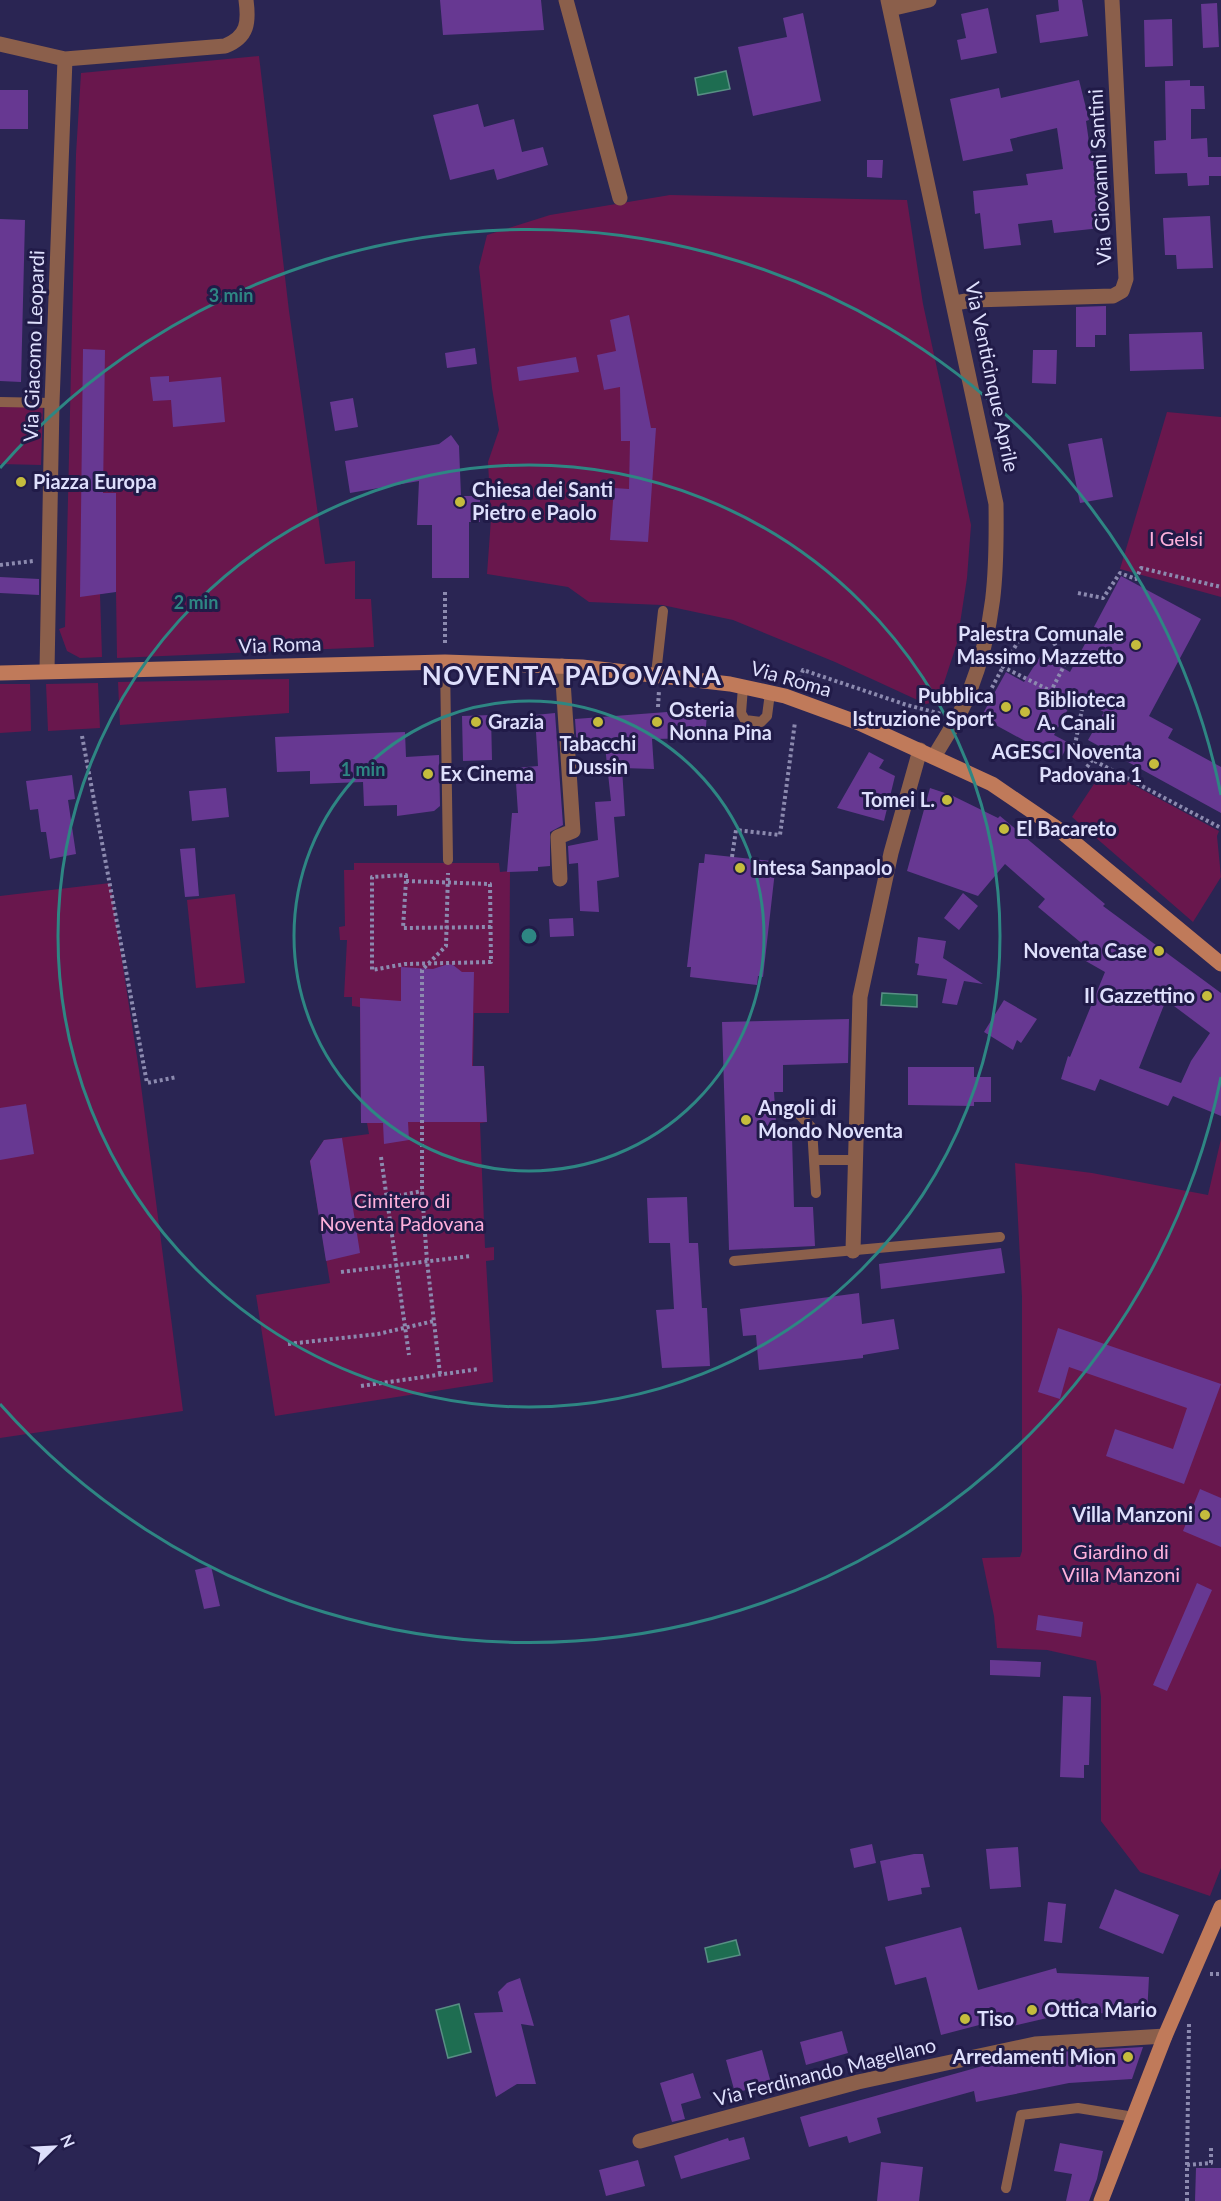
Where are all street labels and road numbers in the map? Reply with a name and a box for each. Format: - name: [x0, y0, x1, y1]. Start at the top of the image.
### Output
- street label: Via Giovanni Santini: [1082, 89, 1116, 266]
- street label: Via Giacomo Leopardi: [18, 250, 48, 442]
- street label: Via Venticinque Aprile: [961, 280, 1025, 474]
- street label: Via Roma: [238, 631, 322, 657]
- street label: Via Roma: [748, 655, 834, 701]
- street label: Via Ferdinando Magellano: [711, 2032, 938, 2110]

